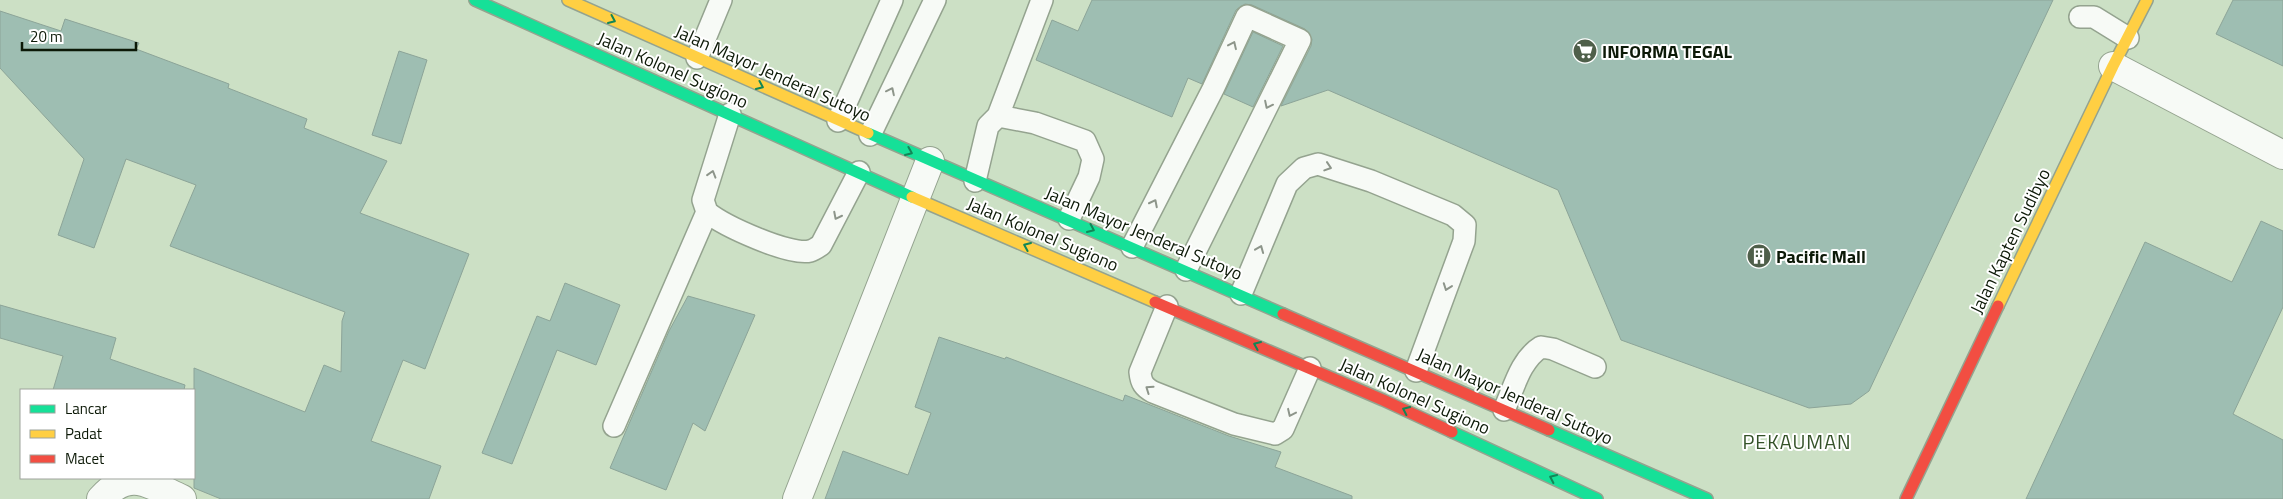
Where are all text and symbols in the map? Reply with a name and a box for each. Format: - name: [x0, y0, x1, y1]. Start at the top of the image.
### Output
- one-way arrow: [607, 13, 616, 24]
- street label: Jalan Mayor Jenderal Sutoyo: [671, 18, 875, 128]
- scale bar: [22, 20, 136, 52]
- text: 20 m: [30, 25, 63, 48]
- street label: Jalan Kolonel Sugiono: [593, 25, 753, 115]
- supermarket icon: INFORMA TEGAL: [1572, 38, 1598, 64]
- place label: INFORMA TEGAL: [1602, 38, 1732, 65]
- one-way arrow: [1227, 41, 1238, 50]
- one-way arrow: [755, 80, 764, 91]
- one-way arrow: [885, 88, 895, 97]
- one-way arrow: [1264, 100, 1274, 109]
- one-way arrow: [904, 146, 913, 157]
- one-way arrow: [1323, 161, 1332, 171]
- street label: Jalan Kapten Sudibyo: [1963, 164, 2057, 318]
- one-way arrow: [706, 170, 716, 178]
- street label: Jalan Mayor Jenderal Sutoyo: [1041, 179, 1247, 287]
- street label: Jalan Kolonel Sugiono: [963, 190, 1123, 278]
- one-way arrow: [1148, 200, 1158, 209]
- one-way arrow: [833, 210, 843, 219]
- one-way arrow: [1086, 222, 1095, 233]
- one-way arrow: [1023, 242, 1032, 253]
- building icon: Pacific Mall: [1746, 243, 1772, 269]
- place label: Pacific Mall: [1776, 243, 1866, 270]
- one-way arrow: [1253, 245, 1264, 254]
- one-way arrow: [1443, 282, 1453, 291]
- one-way arrow: [1253, 340, 1262, 351]
- street label: Jalan Mayor Jenderal Sutoyo: [1413, 341, 1617, 451]
- street label: Jalan Kolonel Sugiono: [1335, 351, 1495, 441]
- one-way arrow: [1145, 385, 1154, 395]
- legend: [20, 389, 195, 479]
- text: Lancar: [65, 397, 107, 420]
- one-way arrow: [1402, 406, 1411, 416]
- one-way arrow: [1287, 407, 1297, 416]
- text: Padat: [65, 422, 103, 445]
- district label: PEKAUMAN: [1742, 426, 1852, 457]
- text: Macet: [65, 447, 105, 470]
- one-way arrow: [1549, 474, 1558, 485]

